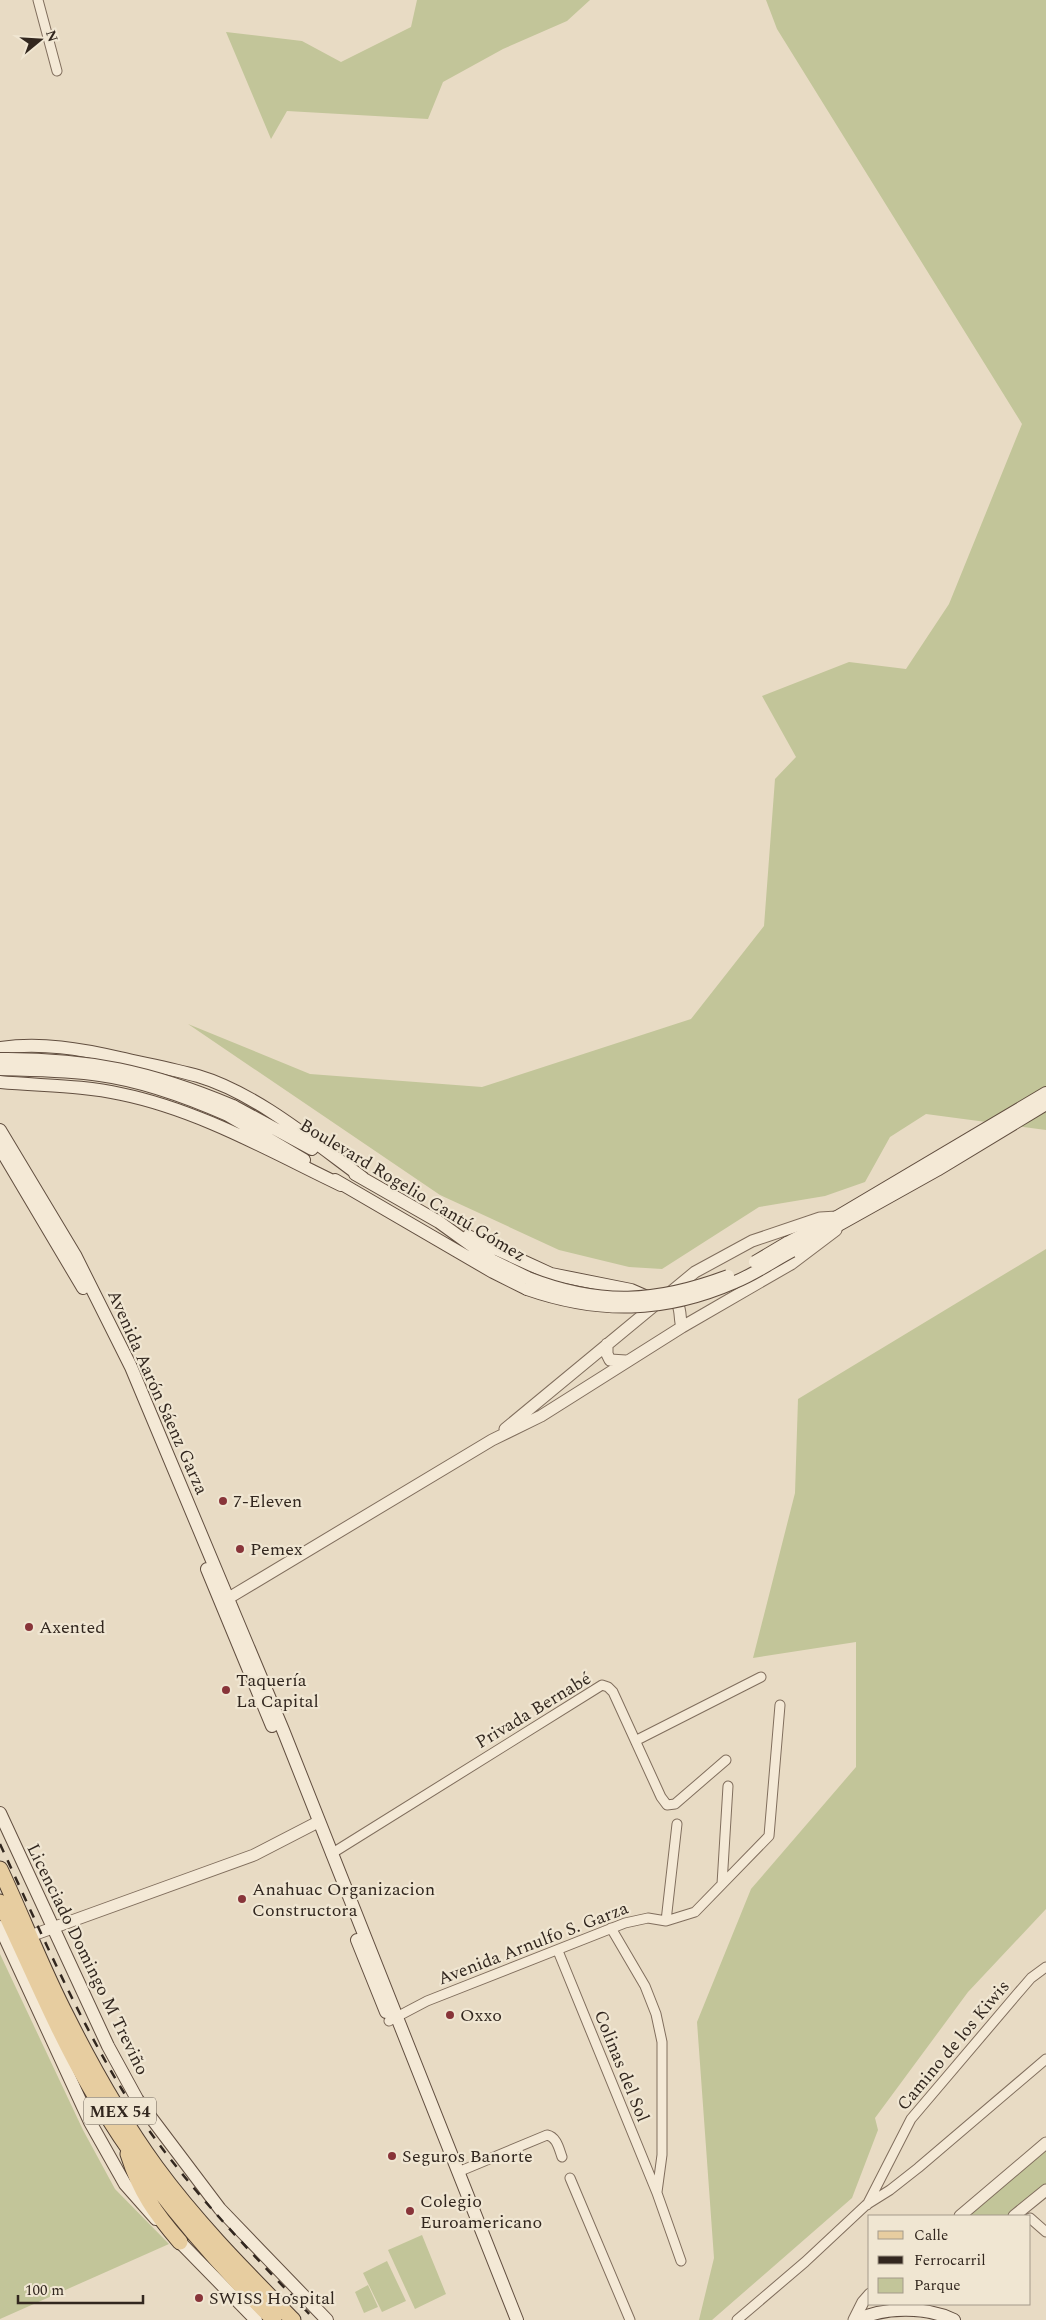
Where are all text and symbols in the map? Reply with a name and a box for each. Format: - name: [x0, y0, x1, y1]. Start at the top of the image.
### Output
- north arrow: [15, 15, 65, 65]
- text: N: [40, 27, 64, 45]
- street label: Boulevard Rogelio Cantú Gómez: [294, 1112, 531, 1269]
- street label: Avenida Aarón Sáenz Garza: [100, 1285, 215, 1499]
- place label: 7-Eleven: [233, 1488, 302, 1515]
- marker: 7-Eleven: [217, 1495, 229, 1507]
- place label: Pemex: [250, 1536, 303, 1563]
- marker: Pemex: [234, 1543, 246, 1555]
- place label: Axented: [39, 1614, 105, 1641]
- marker: Axented: [23, 1621, 35, 1633]
- street label: Privada Bernabé: [470, 1665, 596, 1756]
- place label: Taquería La Capital: [236, 1667, 319, 1715]
- marker: Taquería La Capital: [220, 1684, 232, 1696]
- street label: Licenciado Domingo M Treviño: [20, 1839, 156, 2080]
- place label: Anahuac Organizacion Constructora: [252, 1876, 435, 1924]
- marker: Anahuac Organizacion Constructora: [236, 1893, 248, 1905]
- street label: Avenida Arnulfo S. Garza: [434, 1895, 633, 1992]
- street label: Camino de los Kiwis: [890, 1974, 1016, 2117]
- place label: Oxxo: [460, 2002, 502, 2029]
- street label: Colinas del Sol: [587, 2006, 656, 2126]
- marker: Oxxo: [444, 2009, 456, 2021]
- road number: MEX 54: [84, 2098, 156, 2124]
- place label: Seguros Banorte: [402, 2143, 533, 2170]
- marker: Seguros Banorte: [386, 2150, 398, 2162]
- place label: Colegio Euroamericano: [420, 2188, 542, 2236]
- marker: Colegio Euroamericano: [404, 2205, 416, 2217]
- legend: [868, 2215, 1031, 2305]
- text: Calle: [914, 2224, 948, 2247]
- text: Ferrocarril: [914, 2249, 986, 2272]
- scale bar: [18, 2272, 142, 2304]
- text: Parque: [914, 2274, 961, 2297]
- text: 100 m: [25, 2279, 64, 2302]
- place label: SWISS Hospital: [209, 2285, 335, 2312]
- marker: SWISS Hospital: [193, 2292, 205, 2304]

